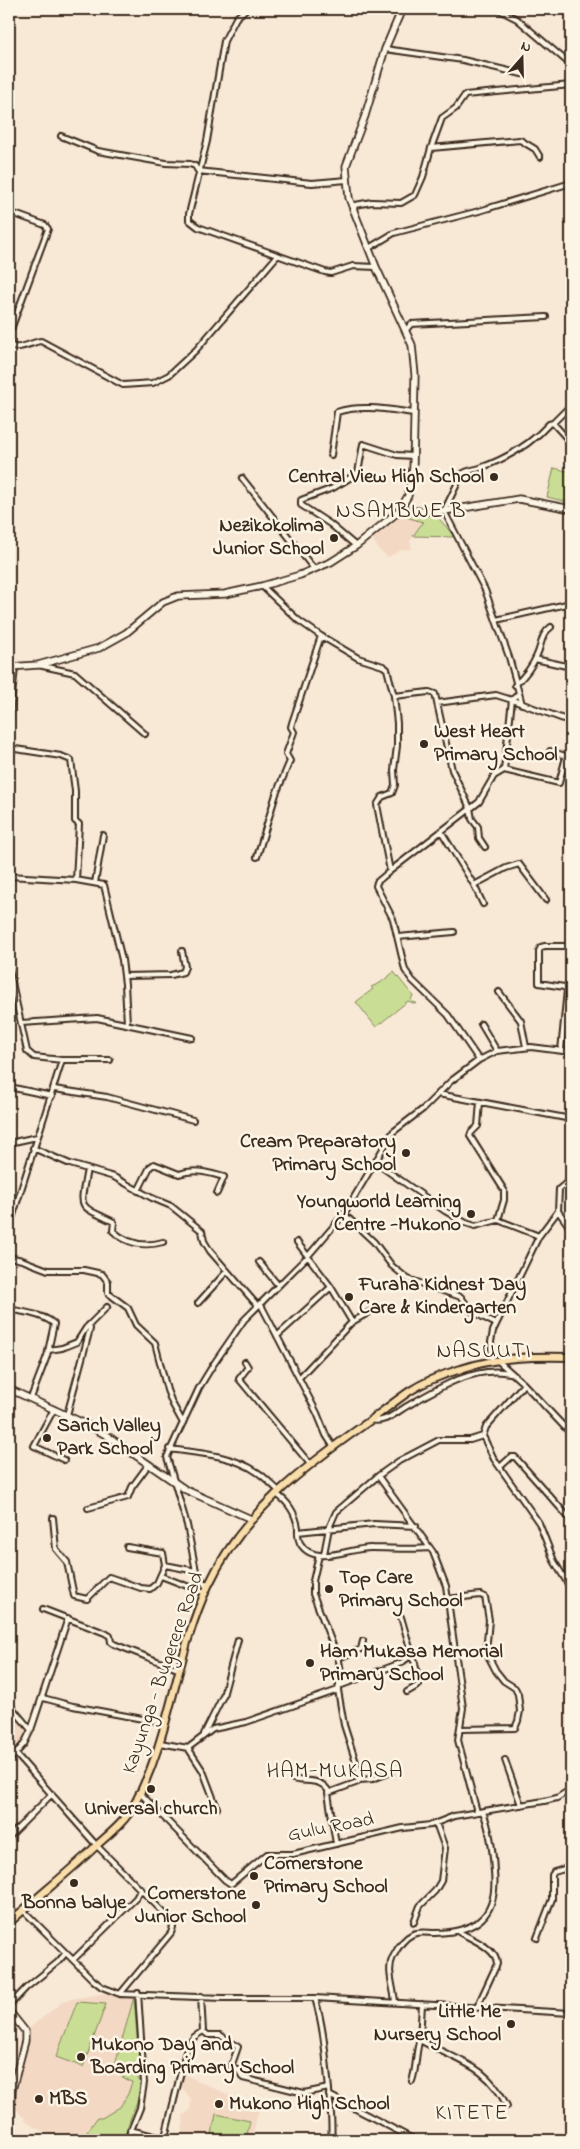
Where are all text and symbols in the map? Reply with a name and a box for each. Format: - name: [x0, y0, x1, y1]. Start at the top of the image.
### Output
- north arrow: [498, 32, 548, 82]
- text: N: [518, 36, 534, 59]
- place label: Central View High School: [288, 463, 484, 493]
- marker: Central View High School: [488, 471, 500, 483]
- district label: NSAMBWE B: [336, 496, 466, 528]
- place label: Nezikokolima Junior School: [213, 512, 324, 564]
- marker: Nezikokolima Junior School: [328, 532, 340, 544]
- place label: West Heart Primary School: [434, 718, 558, 771]
- marker: West Heart Primary School: [418, 738, 430, 750]
- place label: Cream Preparatory Primary School: [240, 1128, 396, 1181]
- marker: Cream Preparatory Primary School: [400, 1147, 412, 1159]
- place label: Youngworld Learning Centre -Mukono: [296, 1188, 461, 1240]
- marker: Youngworld Learning Centre -Mukono: [465, 1208, 477, 1220]
- place label: Furaha Kidnest Day Care & Kindergarten: [358, 1271, 526, 1324]
- marker: Furaha Kidnest Day Care & Kindergarten: [343, 1291, 355, 1303]
- district label: NASUUTI: [436, 1336, 532, 1368]
- place label: Sarich Valley Park School: [57, 1412, 161, 1464]
- marker: Sarich Valley Park School: [41, 1432, 53, 1444]
- place label: Top Care Primary School: [339, 1564, 463, 1617]
- street label: Kayunga - Bugerere Road: [116, 1568, 213, 1778]
- marker: Top Care Primary School: [323, 1583, 335, 1595]
- place label: Ham Mukasa Memorial Primary School: [320, 1638, 503, 1691]
- marker: Ham Mukasa Memorial Primary School: [304, 1657, 316, 1669]
- district label: HAM-MUKASA: [266, 1756, 404, 1788]
- marker: Universal church: [145, 1783, 157, 1795]
- place label: Universal church: [84, 1795, 218, 1824]
- street label: Gulu Road: [285, 1805, 377, 1851]
- place label: Cornerstone Primary School: [264, 1850, 388, 1903]
- marker: Cornerstone Primary School: [248, 1870, 260, 1882]
- marker: Bonna balye: [68, 1877, 80, 1889]
- place label: Cornerstone Junior School: [135, 1880, 247, 1932]
- place label: Bonna balye: [21, 1889, 127, 1919]
- marker: Cornerstone Junior School: [250, 1899, 262, 1911]
- place label: Little Me Nursery School: [374, 1998, 502, 2051]
- marker: Little Me Nursery School: [505, 2018, 517, 2030]
- place label: Mukono Day and Boarding Primary School: [90, 2031, 294, 2084]
- marker: Mukono Day and Boarding Primary School: [75, 2051, 87, 2063]
- place label: MBS: [49, 2085, 88, 2114]
- place label: Mukono High School: [229, 2090, 390, 2120]
- marker: MBS: [33, 2093, 45, 2105]
- marker: Mukono High School: [213, 2098, 225, 2110]
- district label: KITETE: [435, 2098, 509, 2130]

